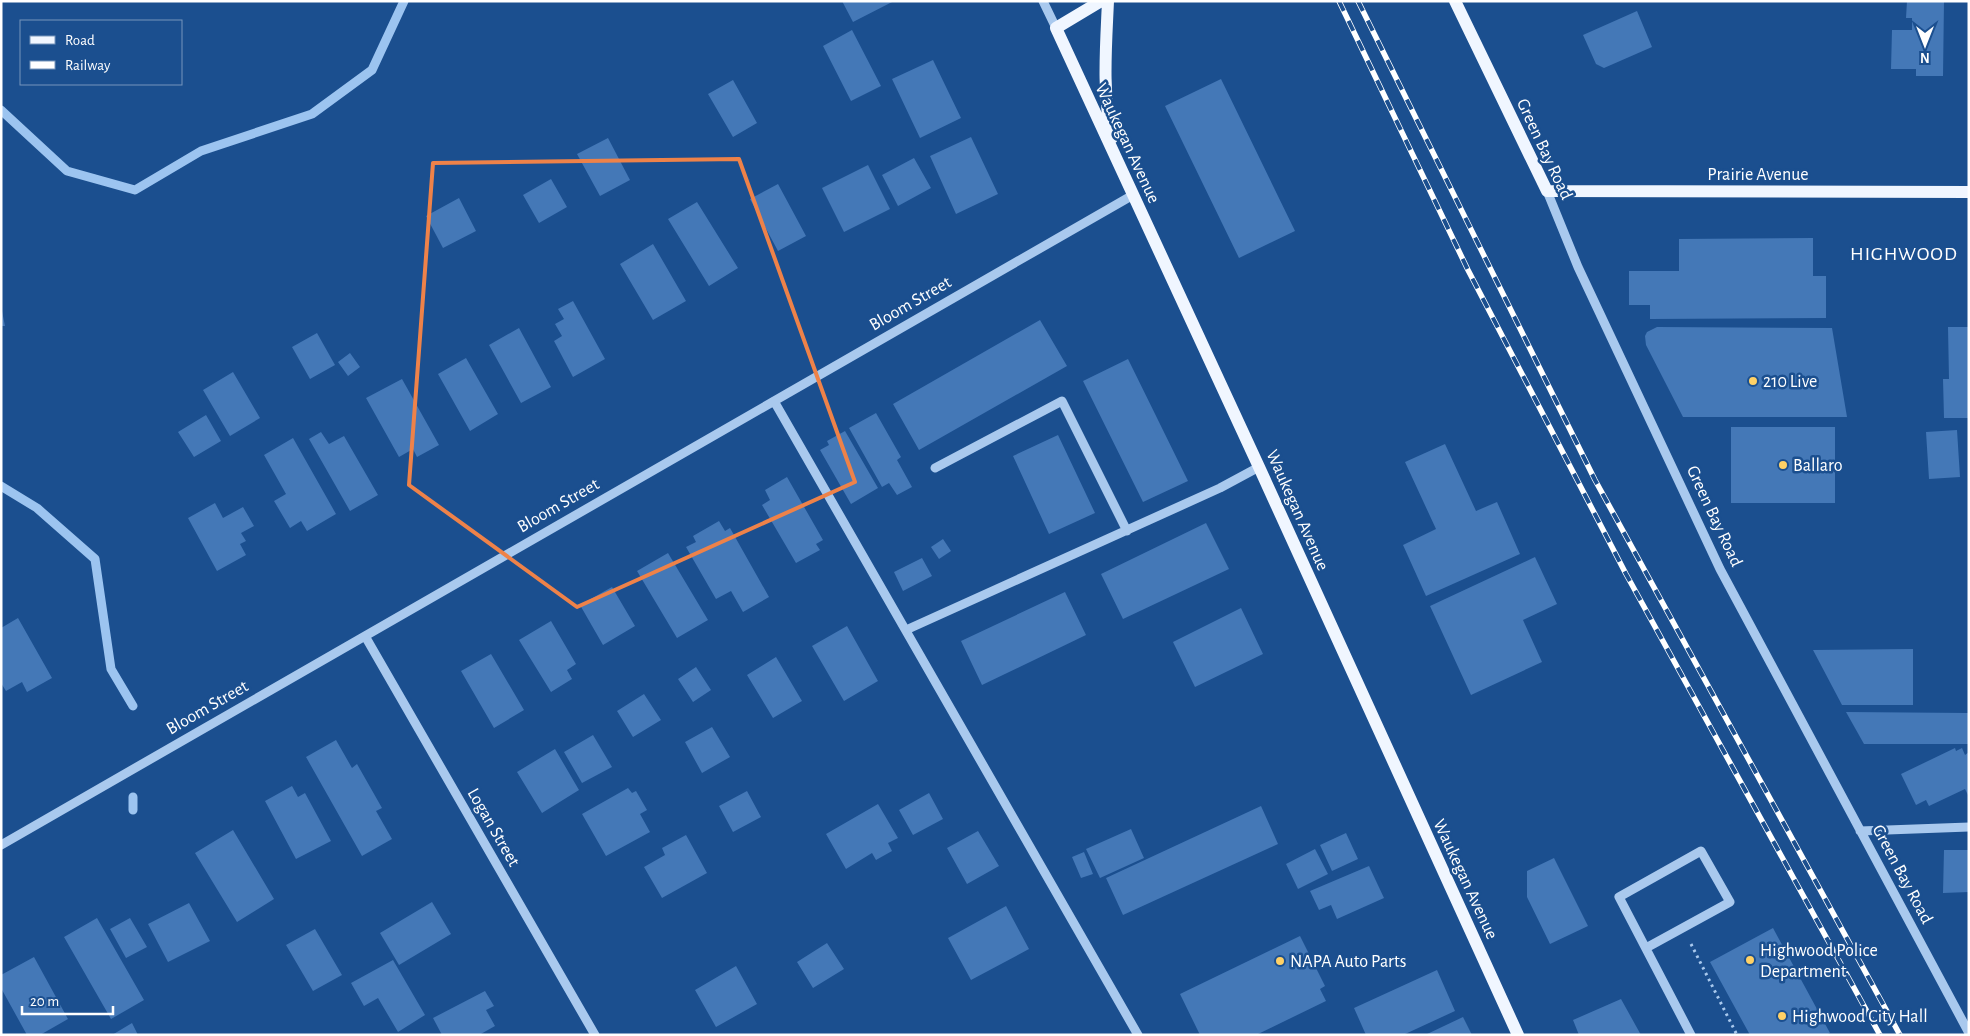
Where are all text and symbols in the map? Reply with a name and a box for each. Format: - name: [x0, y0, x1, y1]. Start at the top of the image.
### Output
- legend: [20, 20, 182, 85]
- north arrow: [1900, 20, 1950, 70]
- text: Road: [65, 33, 95, 48]
- text: N: [1920, 50, 1930, 64]
- text: Railway: [65, 58, 111, 73]
- street label: Waukegan Avenue: [1091, 81, 1163, 206]
- street label: Green Bay Road: [1513, 96, 1575, 203]
- street label: Prairie Avenue: [1707, 166, 1809, 184]
- district label: HIGHWOOD: [1850, 244, 1958, 264]
- street label: Bloom Street: [866, 273, 955, 335]
- place label: 210 Live: [1763, 373, 1817, 391]
- marker: 210 Live: [1747, 375, 1759, 387]
- street label: Waukegan Avenue: [1262, 447, 1332, 573]
- place label: Ballaro: [1793, 457, 1843, 475]
- marker: Ballaro: [1777, 459, 1789, 471]
- street label: Green Bay Road: [1683, 463, 1745, 570]
- street label: Bloom Street: [514, 475, 603, 537]
- street label: Bloom Street: [163, 677, 252, 739]
- street label: Logan Street: [463, 785, 523, 870]
- street label: Waukegan Avenue: [1429, 817, 1501, 942]
- street label: Green Bay Road: [1869, 822, 1936, 927]
- place label: Highwood Police Department: [1760, 942, 1878, 981]
- place label: NAPA Auto Parts: [1290, 953, 1406, 971]
- marker: Highwood Police Department: [1744, 954, 1756, 966]
- marker: NAPA Auto Parts: [1274, 955, 1286, 967]
- scale bar: [22, 984, 114, 1016]
- text: 20 m: [30, 994, 59, 1009]
- place label: Highwood City Hall: [1792, 1008, 1928, 1026]
- marker: Highwood City Hall: [1776, 1010, 1788, 1022]

